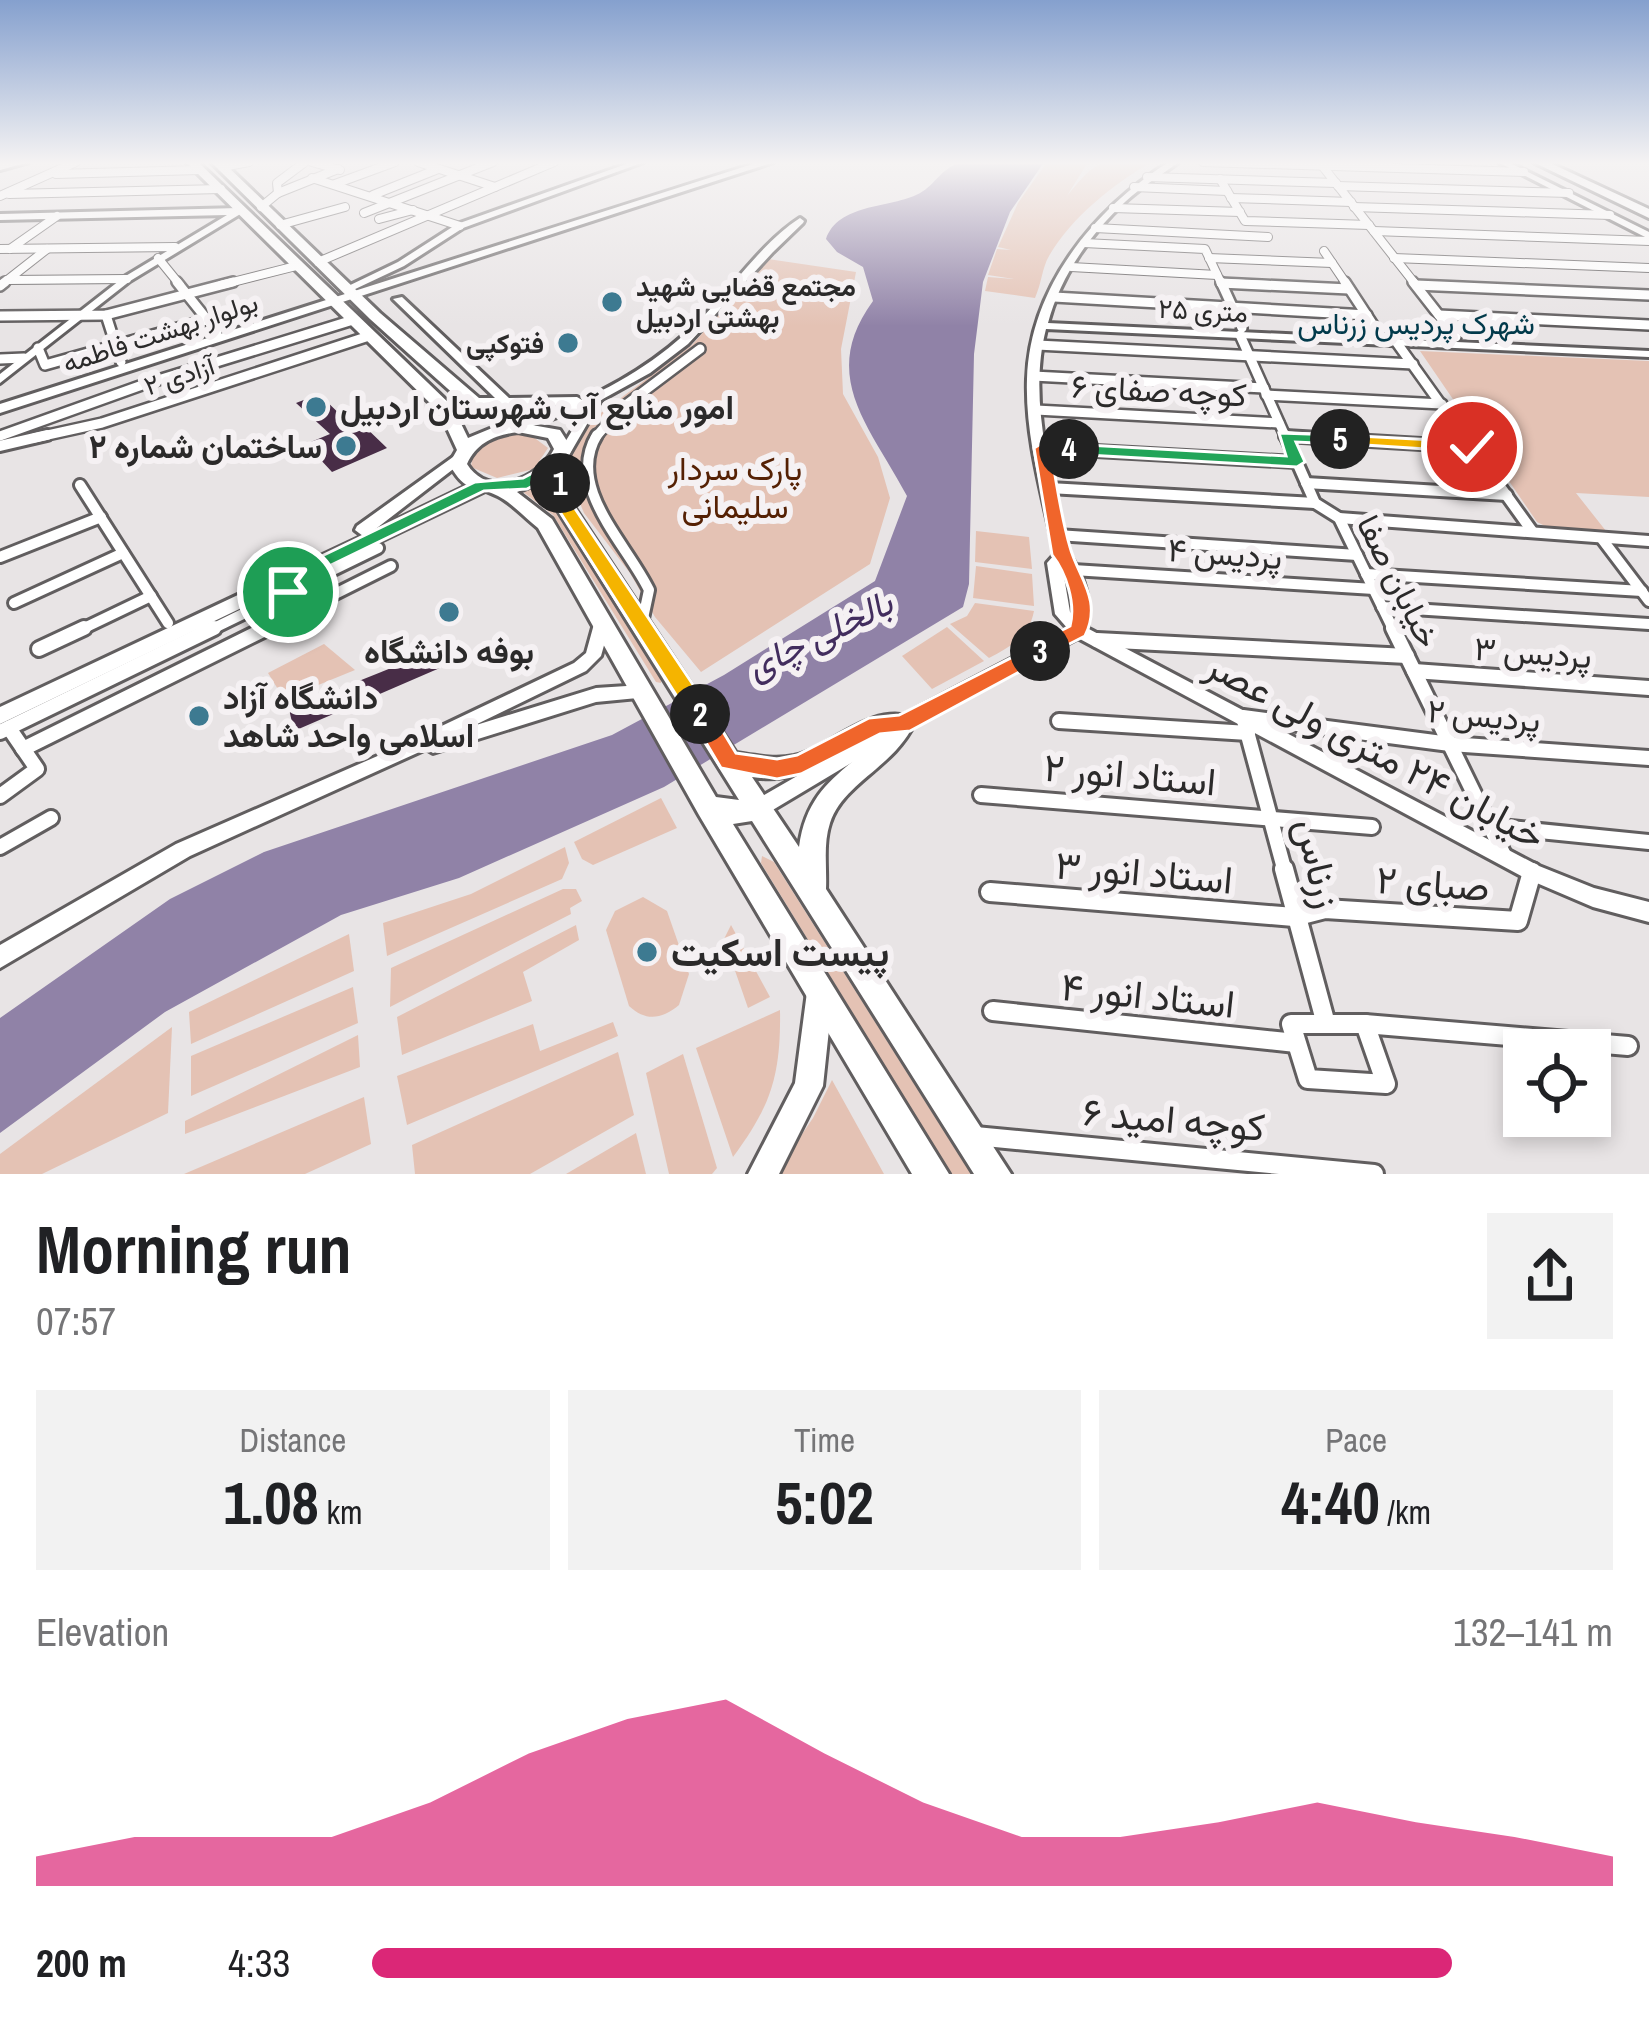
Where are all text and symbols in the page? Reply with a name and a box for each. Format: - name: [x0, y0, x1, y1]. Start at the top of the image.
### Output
- place label: مجتمع قضایی شهید بهشتی اردبیل: [636, 268, 856, 335]
- street label: بولوار بهشت فاطمه: [58, 283, 262, 381]
- marker: مجتمع قضایی شهید بهشتی اردبیل: [599, 289, 625, 315]
- street label: ۲۵ متری: [1157, 290, 1249, 330]
- district label: شهرک پردیس زرناس: [1297, 303, 1535, 344]
- place label: فتوکپی: [466, 325, 544, 362]
- marker: فتوکپی: [555, 330, 581, 356]
- street label: آزادی ۲: [139, 346, 221, 403]
- street label: کوچه صفای ۶: [1070, 363, 1248, 418]
- place label: امور منابع آب شهرستان اردبیل: [340, 385, 734, 430]
- marker: امور منابع آب شهرستان اردبیل: [303, 394, 329, 420]
- pin: [1421, 396, 1523, 498]
- pin: 5: [1310, 409, 1370, 469]
- icon: check: [1439, 414, 1505, 480]
- text: 5: [1332, 417, 1348, 461]
- pin: 4: [1039, 419, 1099, 479]
- place label: ساختمان شماره ۲: [89, 424, 322, 468]
- text: 4: [1061, 427, 1077, 471]
- marker: ساختمان شماره ۲: [333, 433, 359, 459]
- park label: پارک سردار سلیمانی: [667, 446, 802, 528]
- pin: 1: [530, 453, 590, 513]
- text: 1: [552, 461, 568, 505]
- street label: خیابان صفا: [1347, 507, 1451, 655]
- street label: پردیس ۴: [1166, 527, 1284, 580]
- pin: [237, 541, 339, 643]
- icon: arrive: [255, 559, 321, 625]
- water label: بالخلی چای: [738, 577, 902, 691]
- marker: بوفه دانشگاه: [436, 599, 462, 625]
- pin: 3: [1010, 621, 1070, 681]
- street label: پردیس ۳: [1473, 626, 1593, 679]
- place label: بوفه دانشگاه: [364, 629, 534, 673]
- text: 3: [1032, 629, 1048, 673]
- street label: خیابان ۲۴ متری ولی عصر: [1196, 638, 1555, 861]
- place label: دانشگاه آزاد اسلامی واحد شاهد: [223, 675, 474, 757]
- pin: 2: [670, 684, 730, 744]
- street label: پردیس ۲: [1426, 688, 1542, 743]
- text: 2: [692, 692, 708, 736]
- marker: دانشگاه آزاد اسلامی واحد شاهد: [186, 703, 212, 729]
- street label: استاد انور ۲: [1042, 741, 1218, 807]
- street label: زرناس: [1283, 813, 1355, 913]
- street label: استاد انور ۳: [1053, 838, 1235, 906]
- street label: صبای ۲: [1375, 853, 1491, 913]
- place label: پیست اسکیت: [671, 926, 889, 979]
- marker: پیست اسکیت: [634, 939, 660, 965]
- street label: استاد انور ۴: [1058, 960, 1238, 1030]
- map controls: [1503, 1029, 1611, 1137]
- button: locate: [1503, 1029, 1611, 1137]
- street label: کوچه امید ۶: [1081, 1085, 1267, 1154]
- text: Morning run: [36, 1205, 352, 1294]
- button: share: [1487, 1213, 1613, 1339]
- text: 07:57: [36, 1295, 116, 1347]
- text: Distance: [239, 1418, 346, 1462]
- text: Time: [794, 1418, 855, 1462]
- text: Pace: [1325, 1418, 1387, 1462]
- text: 1.08: [223, 1462, 319, 1543]
- text: 5:02: [775, 1462, 874, 1543]
- text: 4:40: [1281, 1462, 1380, 1543]
- text: km: [319, 1490, 363, 1534]
- text: /km: [1380, 1490, 1431, 1534]
- text: Elevation: [36, 1606, 169, 1658]
- text: 132–141 m: [1453, 1606, 1613, 1658]
- text: 200 m: [36, 1937, 127, 1989]
- text: 4:33: [228, 1937, 290, 1989]

